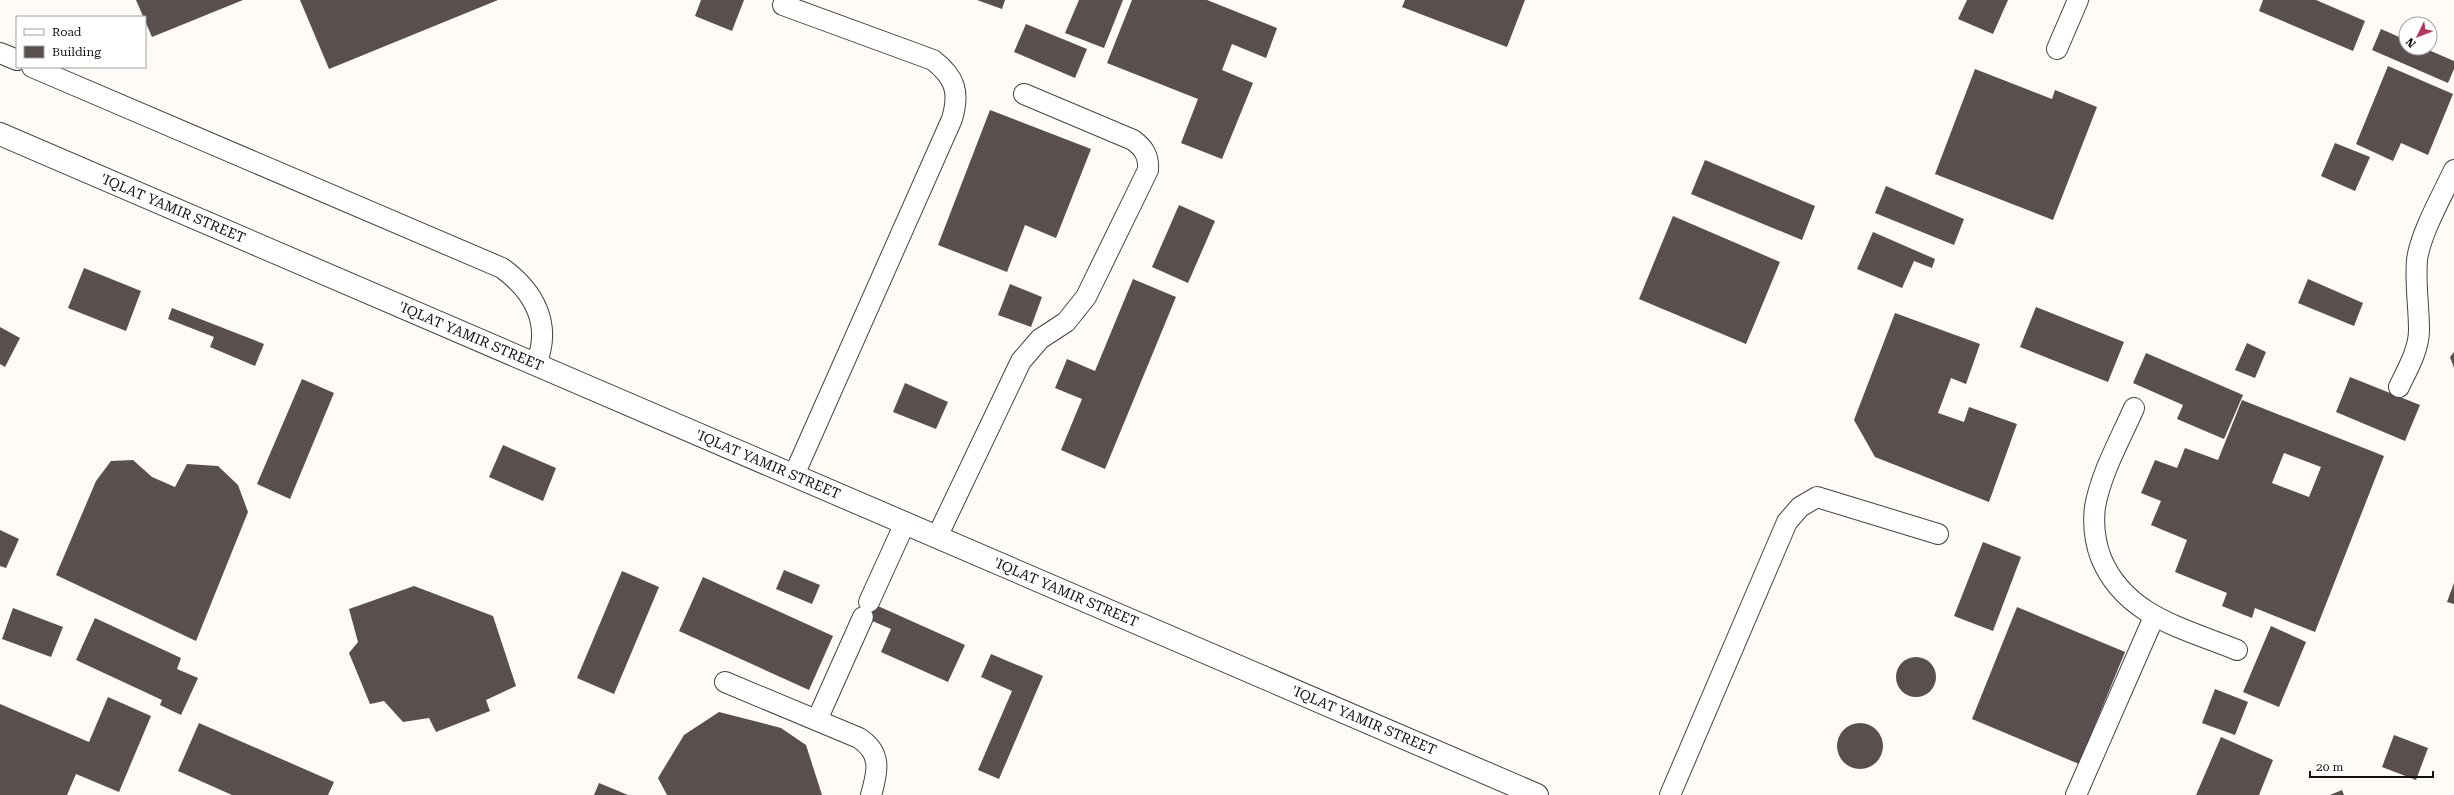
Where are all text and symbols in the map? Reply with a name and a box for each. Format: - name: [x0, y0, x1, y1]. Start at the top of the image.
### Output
- legend: [16, 16, 146, 68]
- north arrow: [2398, 16, 2438, 56]
- text: Road: [52, 25, 82, 39]
- text: N: [2403, 35, 2419, 50]
- text: Building: [52, 45, 101, 59]
- street label: 'IQLAT YAMIR STREET: [98, 170, 248, 246]
- street label: 'IQLAT YAMIR STREET: [396, 298, 546, 374]
- street label: 'IQLAT YAMIR STREET: [693, 426, 843, 502]
- street label: 'IQLAT YAMIR STREET: [991, 554, 1141, 630]
- street label: 'IQLAT YAMIR STREET: [1289, 682, 1439, 758]
- scale bar: [2310, 753, 2433, 779]
- text: 20 m: [2316, 760, 2343, 774]

